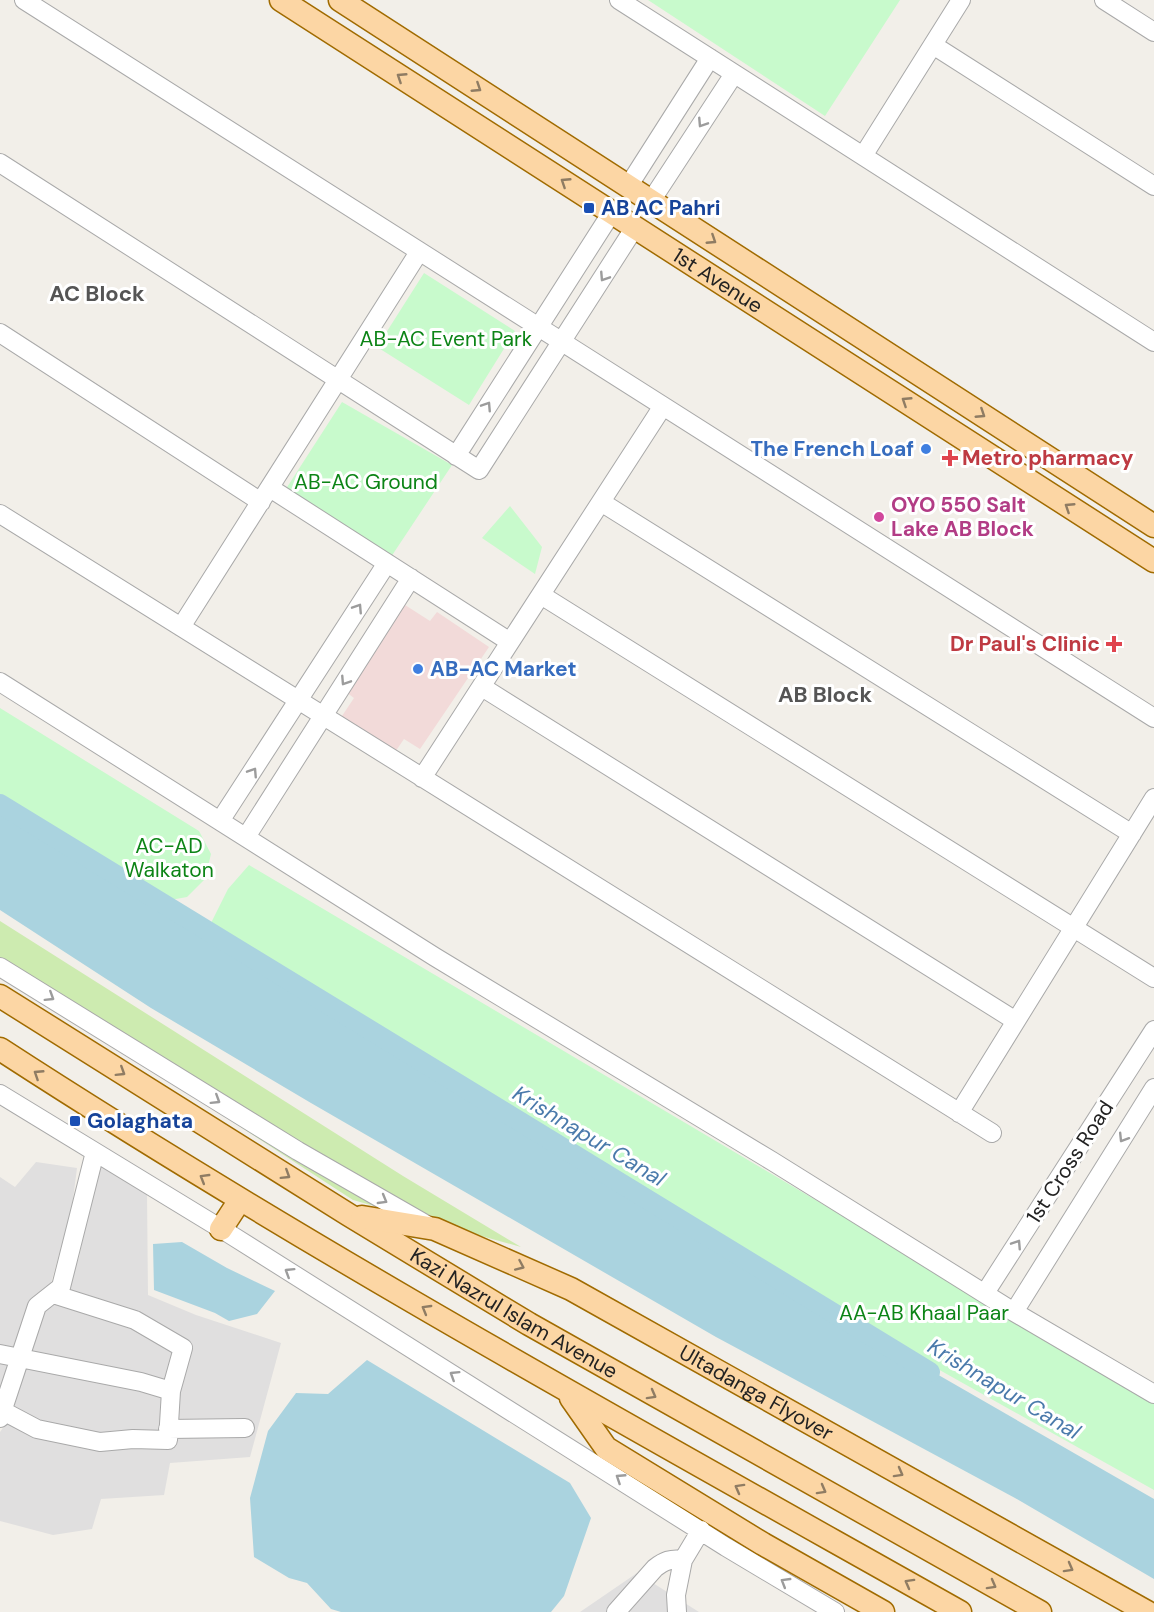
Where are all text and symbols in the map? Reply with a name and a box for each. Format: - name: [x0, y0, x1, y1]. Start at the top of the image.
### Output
- one-way arrow: [397, 73, 408, 84]
- one-way arrow: [471, 81, 482, 92]
- one-way arrow: [698, 116, 709, 127]
- one-way arrow: [561, 178, 572, 189]
- place label: AB AC Pahri: [601, 194, 721, 222]
- marker: AB AC Pahri: [582, 201, 596, 215]
- one-way arrow: [705, 233, 716, 244]
- street label: 1st Avenue: [667, 241, 768, 320]
- one-way arrow: [599, 271, 611, 281]
- district label: AC Block: [49, 279, 145, 308]
- park label: AB-AC Event Park: [360, 325, 533, 353]
- one-way arrow: [901, 398, 912, 409]
- one-way arrow: [480, 402, 492, 412]
- one-way arrow: [974, 407, 985, 418]
- place label: The French Loaf: [750, 435, 914, 463]
- marker: The French Loaf: [919, 442, 933, 456]
- place label: Metro pharmacy: [962, 444, 1134, 472]
- marker: Metro pharmacy: [943, 451, 957, 465]
- park label: AB-AC Ground: [294, 468, 438, 496]
- place label: OYO 550 Salt Lake AB Block: [891, 491, 1034, 543]
- one-way arrow: [1065, 503, 1076, 514]
- marker: OYO 550 Salt Lake AB Block: [872, 510, 886, 524]
- one-way arrow: [351, 604, 362, 615]
- place label: Dr Paul's Clinic: [950, 630, 1100, 658]
- marker: Dr Paul's Clinic: [1105, 635, 1123, 653]
- place label: AB-AC Market: [430, 655, 577, 683]
- marker: AB-AC Market: [411, 662, 425, 676]
- one-way arrow: [341, 674, 352, 685]
- district label: AB Block: [778, 680, 872, 709]
- one-way arrow: [245, 768, 256, 779]
- park label: AC-AD Walkaton: [124, 832, 214, 884]
- one-way arrow: [44, 990, 54, 1002]
- one-way arrow: [115, 1064, 125, 1076]
- one-way arrow: [34, 1070, 45, 1081]
- water label: Krishnapur Canal: [507, 1079, 672, 1194]
- one-way arrow: [209, 1092, 220, 1103]
- street label: 1st Cross Road: [1020, 1095, 1120, 1229]
- place label: Golaghata: [87, 1107, 193, 1135]
- marker: Golaghata: [68, 1114, 82, 1128]
- one-way arrow: [1118, 1132, 1130, 1142]
- one-way arrow: [280, 1168, 290, 1180]
- one-way arrow: [200, 1173, 210, 1185]
- one-way arrow: [377, 1192, 387, 1204]
- one-way arrow: [1010, 1240, 1021, 1251]
- street label: Kazi Nazrul Islam Avenue: [405, 1241, 623, 1385]
- one-way arrow: [513, 1259, 524, 1271]
- one-way arrow: [285, 1267, 295, 1279]
- park label: AA-AB Khaal Paar: [839, 1299, 1009, 1327]
- one-way arrow: [422, 1304, 432, 1316]
- water label: Krishnapur Canal: [922, 1332, 1087, 1447]
- street label: Ultadanga Flyover: [674, 1339, 838, 1447]
- one-way arrow: [450, 1371, 460, 1383]
- one-way arrow: [646, 1388, 656, 1399]
- one-way arrow: [893, 1466, 903, 1477]
- one-way arrow: [616, 1474, 627, 1485]
- one-way arrow: [816, 1483, 826, 1494]
- one-way arrow: [735, 1484, 745, 1495]
- one-way arrow: [1063, 1561, 1073, 1572]
- one-way arrow: [781, 1577, 791, 1589]
- one-way arrow: [986, 1578, 996, 1589]
- one-way arrow: [905, 1579, 915, 1590]

